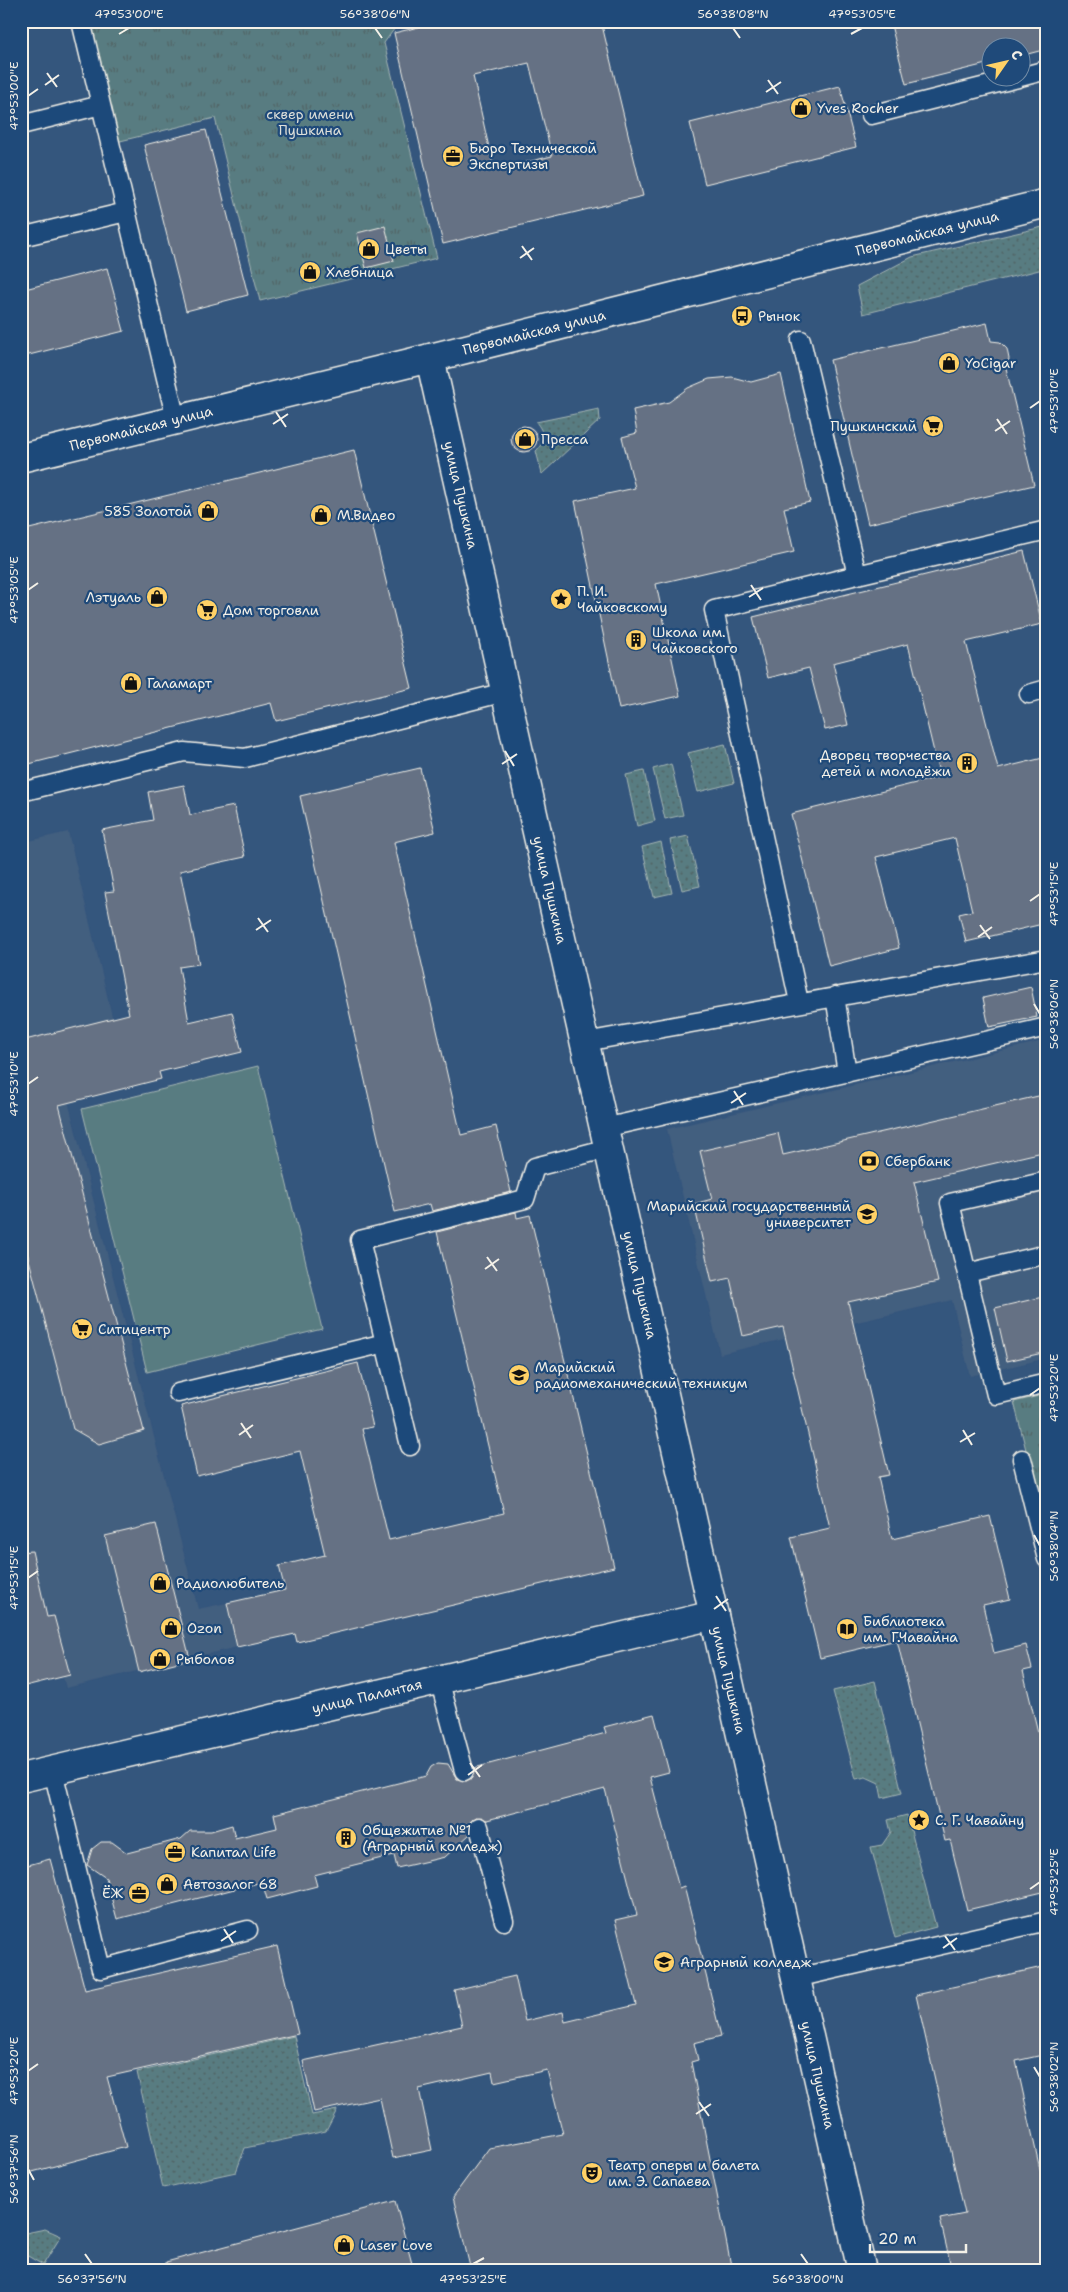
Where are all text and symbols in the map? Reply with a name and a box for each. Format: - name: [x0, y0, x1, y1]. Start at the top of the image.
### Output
- text: 47°53'00"E: [95, 6, 163, 22]
- text: 56°38'06"N: [340, 6, 410, 22]
- text: 56°38'08"N: [697, 6, 769, 22]
- text: 47°53'05"E: [828, 6, 896, 22]
- north arrow: [980, 38, 1030, 88]
- text: С: [1007, 46, 1027, 63]
- text: 47°53'00"E: [6, 62, 22, 130]
- shop icon: Yves Rocher: [789, 96, 813, 120]
- place label: Yves Rocher: [817, 99, 899, 117]
- park label: сквер имени Пушкина: [266, 105, 354, 139]
- place label: Бюро Технической Экспертизы: [469, 139, 597, 173]
- office icon: Бюро Технической Экспертизы: [441, 144, 465, 168]
- street label: Первомайская улица: [854, 206, 1001, 260]
- shop icon: Цветы: [357, 237, 381, 261]
- place label: Цветы: [385, 240, 427, 258]
- shop icon: Хлебница: [298, 260, 322, 284]
- place label: Хлебница: [326, 263, 394, 281]
- bus stop icon: Рынок: [730, 304, 754, 328]
- street label: Первомайская улица: [461, 305, 608, 359]
- place label: Рынок: [758, 307, 801, 325]
- shop icon: YoCigar: [937, 351, 961, 375]
- place label: YoCigar: [965, 354, 1017, 372]
- text: 47°53'10"E: [1046, 368, 1062, 434]
- street label: Первомайская улица: [68, 401, 215, 455]
- supermarket icon: Пушкинский: [921, 414, 945, 438]
- place label: Пушкинский: [831, 417, 917, 435]
- shop icon: Пресса: [513, 427, 537, 451]
- place label: Пресса: [541, 430, 589, 448]
- street label: улица Пушкина: [440, 439, 482, 551]
- shop icon: 585 Золотой: [196, 499, 220, 523]
- place label: 585 Золотой: [104, 502, 192, 520]
- shop icon: М.Видео: [309, 503, 333, 527]
- place label: М.Видео: [337, 506, 396, 524]
- text: 47°53'05"E: [6, 556, 22, 624]
- place label: П. И. Чайковскому: [577, 582, 668, 616]
- shop icon: Лэтуаль: [145, 585, 169, 609]
- place icon: П. И. Чайковскому: [549, 587, 573, 611]
- place label: Лэтуаль: [86, 588, 141, 606]
- supermarket icon: Дом торговли: [195, 598, 219, 622]
- place label: Дом торговли: [223, 601, 319, 619]
- place label: Школа им. Чайковского: [652, 623, 738, 657]
- building icon: Школа им. Чайковского: [624, 628, 648, 652]
- shop icon: Галамарт: [119, 671, 143, 695]
- place label: Галамарт: [147, 674, 213, 692]
- place label: Дворец творчества детей и молодёжи: [820, 746, 951, 780]
- building icon: Дворец творчества детей и молодёжи: [955, 751, 979, 775]
- street label: улица Пушкина: [529, 834, 571, 946]
- text: 47°53'15"E: [1046, 862, 1062, 926]
- text: 56°38'06"N: [1046, 979, 1062, 1049]
- text: 47°53'10"E: [6, 1051, 22, 1117]
- bank icon: Сбербанк: [857, 1149, 881, 1173]
- place label: Сбербанк: [885, 1152, 951, 1170]
- place label: Марийский государственный университет: [647, 1197, 852, 1231]
- school or university icon: Марийский государственный университет: [855, 1202, 879, 1226]
- street label: улица Пушкина: [619, 1229, 661, 1341]
- supermarket icon: Ситицентр: [70, 1317, 94, 1341]
- place label: Ситицентр: [98, 1320, 171, 1338]
- text: 47°53'20"E: [1046, 1354, 1062, 1422]
- place label: Марийский радиомеханический техникум: [535, 1358, 748, 1392]
- school or university icon: Марийский радиомеханический техникум: [507, 1363, 531, 1387]
- text: 56°38'04"N: [1046, 1511, 1062, 1581]
- text: 47°53'15"E: [6, 1546, 22, 1610]
- shop icon: Радиолюбитель: [148, 1571, 172, 1595]
- place label: Радиолюбитель: [176, 1574, 284, 1592]
- place label: Библиотека им. Г.Чавайна: [863, 1612, 958, 1646]
- shop icon: Ozon: [159, 1616, 183, 1640]
- library icon: Библиотека им. Г.Чавайна: [835, 1617, 859, 1641]
- place label: Ozon: [187, 1619, 222, 1637]
- street label: улица Пушкина: [708, 1624, 750, 1736]
- shop icon: Рыболов: [148, 1647, 172, 1671]
- place label: Рыболов: [176, 1650, 235, 1668]
- street label: улица Палантая: [310, 1675, 424, 1717]
- place icon: С. Г. Чавайну: [907, 1808, 931, 1832]
- place label: С. Г. Чавайну: [935, 1811, 1024, 1829]
- place label: Общежитие №1 (Аграрный колледж): [362, 1821, 503, 1855]
- building icon: Общежитие №1 (Аграрный колледж): [334, 1826, 358, 1850]
- office icon: Капитал Life: [163, 1840, 187, 1864]
- place label: Капитал Life: [191, 1843, 277, 1861]
- text: 47°53'25"E: [1046, 1848, 1062, 1916]
- shop icon: Автозалог 68: [155, 1872, 179, 1896]
- place label: Автозалог 68: [183, 1875, 278, 1893]
- office icon: ЁЖ: [127, 1881, 151, 1905]
- place label: ЁЖ: [102, 1884, 124, 1902]
- school or university icon: Аграрный колледж: [652, 1950, 676, 1974]
- place label: Аграрный колледж: [680, 1953, 812, 1971]
- street label: улица Пушкина: [797, 2019, 839, 2131]
- text: 47°53'20"E: [6, 2037, 22, 2105]
- text: 56°38'02"N: [1046, 2042, 1062, 2112]
- text: 56°37'56"N: [6, 2134, 22, 2204]
- place label: Театр оперы и балета им. Э. Сапаева: [608, 2156, 760, 2190]
- theatre icon: Театр оперы и балета им. Э. Сапаева: [580, 2161, 604, 2185]
- scale bar: [870, 2222, 967, 2254]
- text: 20 m: [878, 2229, 917, 2249]
- shop icon: Laser Love: [332, 2233, 356, 2257]
- place label: Laser Love: [360, 2236, 433, 2254]
- text: 56°37'56"N: [57, 2271, 127, 2287]
- text: 47°53'25"E: [439, 2271, 507, 2287]
- text: 56°38'00"N: [772, 2271, 844, 2287]

